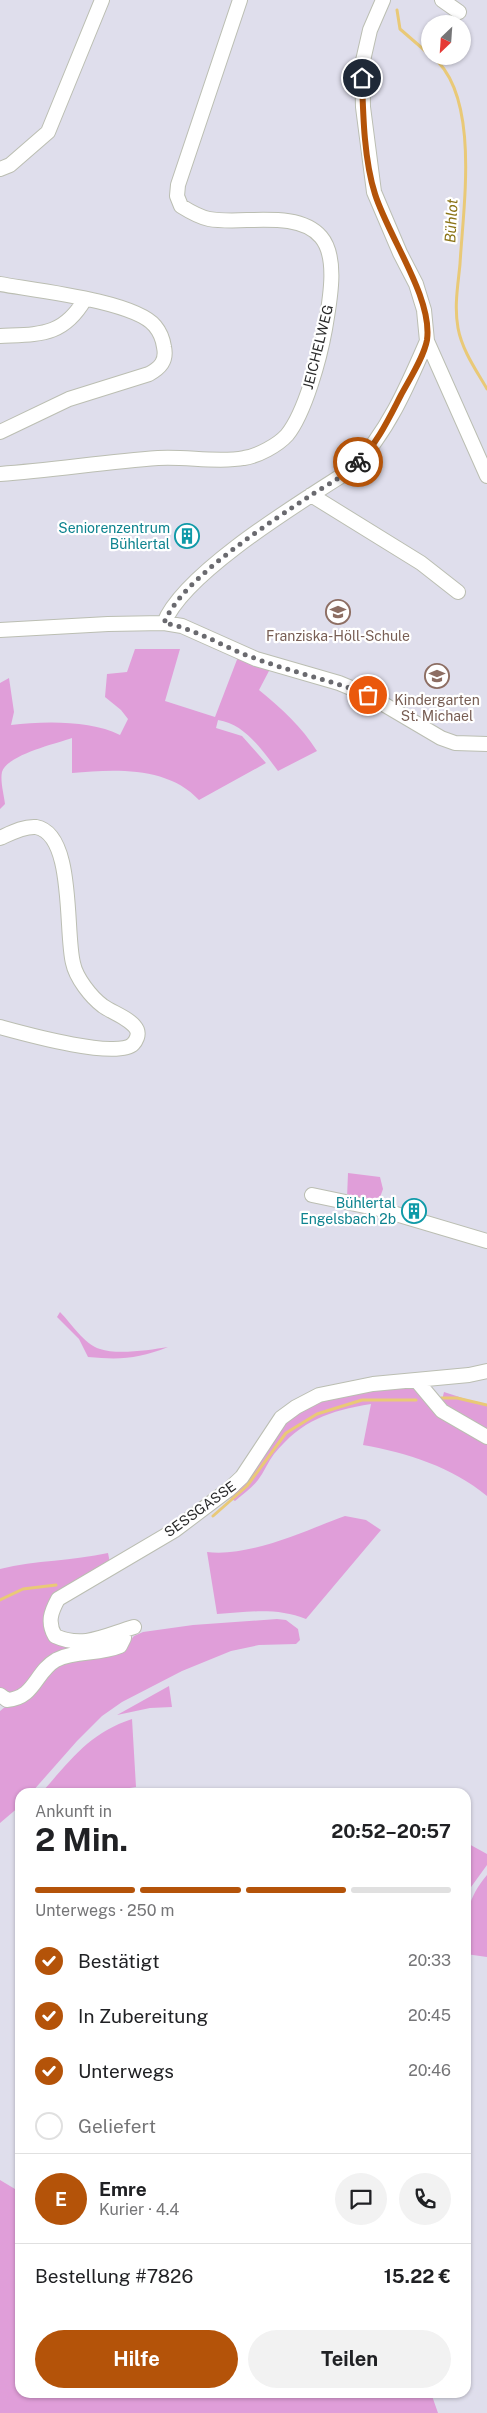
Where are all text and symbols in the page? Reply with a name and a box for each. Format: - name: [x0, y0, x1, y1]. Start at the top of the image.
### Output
- north arrow: [421, 15, 471, 65]
- map controls: [421, 15, 471, 65]
- pin: [341, 57, 383, 99]
- icon: home: [348, 64, 376, 92]
- water label: Bühlot: [441, 198, 461, 244]
- street label: JEICHELWEG: [300, 303, 336, 391]
- courier: [333, 437, 383, 487]
- icon: bike: [344, 448, 372, 476]
- place label: Seniorenzentrum Bühlertal: [58, 520, 170, 552]
- building icon: Seniorenzentrum Bühlertal: [174, 523, 200, 549]
- school or university icon: Franziska-Höll-Schule: [325, 599, 351, 625]
- place label: Franziska-Höll-Schule: [266, 628, 410, 644]
- school or university icon: Kindergarten St. Michael: [424, 663, 450, 689]
- pin: [347, 674, 389, 716]
- icon: bag: [354, 681, 382, 709]
- place label: Kindergarten St. Michael: [394, 692, 480, 724]
- place label: Bühlertal Engelsbach 2b: [300, 1195, 396, 1227]
- building icon: Bühlertal Engelsbach 2b: [401, 1198, 427, 1224]
- street label: SESSGASSE: [161, 1478, 239, 1540]
- text: Ankunft in: [35, 1802, 112, 1821]
- text: 20:52–20:57: [331, 1820, 451, 1842]
- text: 2 Min.: [35, 1821, 128, 1858]
- text: Unterwegs · 250 m: [35, 1901, 174, 1920]
- icon: check: [35, 1947, 63, 1975]
- text: Bestätigt: [78, 1950, 160, 1972]
- text: 20:33: [408, 1951, 451, 1970]
- icon: check: [35, 2002, 63, 2030]
- text: In Zubereitung: [78, 2005, 208, 2027]
- text: 20:45: [408, 2006, 451, 2025]
- icon: check: [35, 2057, 63, 2085]
- text: Unterwegs: [78, 2060, 174, 2082]
- text: 20:46: [408, 2061, 451, 2080]
- text: Geliefert: [78, 2115, 156, 2137]
- button: chat: [335, 2173, 387, 2225]
- button: phone: [399, 2173, 451, 2225]
- text: Emre: [99, 2178, 147, 2200]
- text: E: [55, 2188, 67, 2210]
- text: Kurier · 4.4: [99, 2200, 179, 2219]
- text: Bestellung #7826: [35, 2265, 193, 2287]
- text: 15.22 €: [384, 2265, 451, 2287]
- button: Hilfe: [35, 2330, 238, 2388]
- button: Teilen: [248, 2330, 451, 2388]

